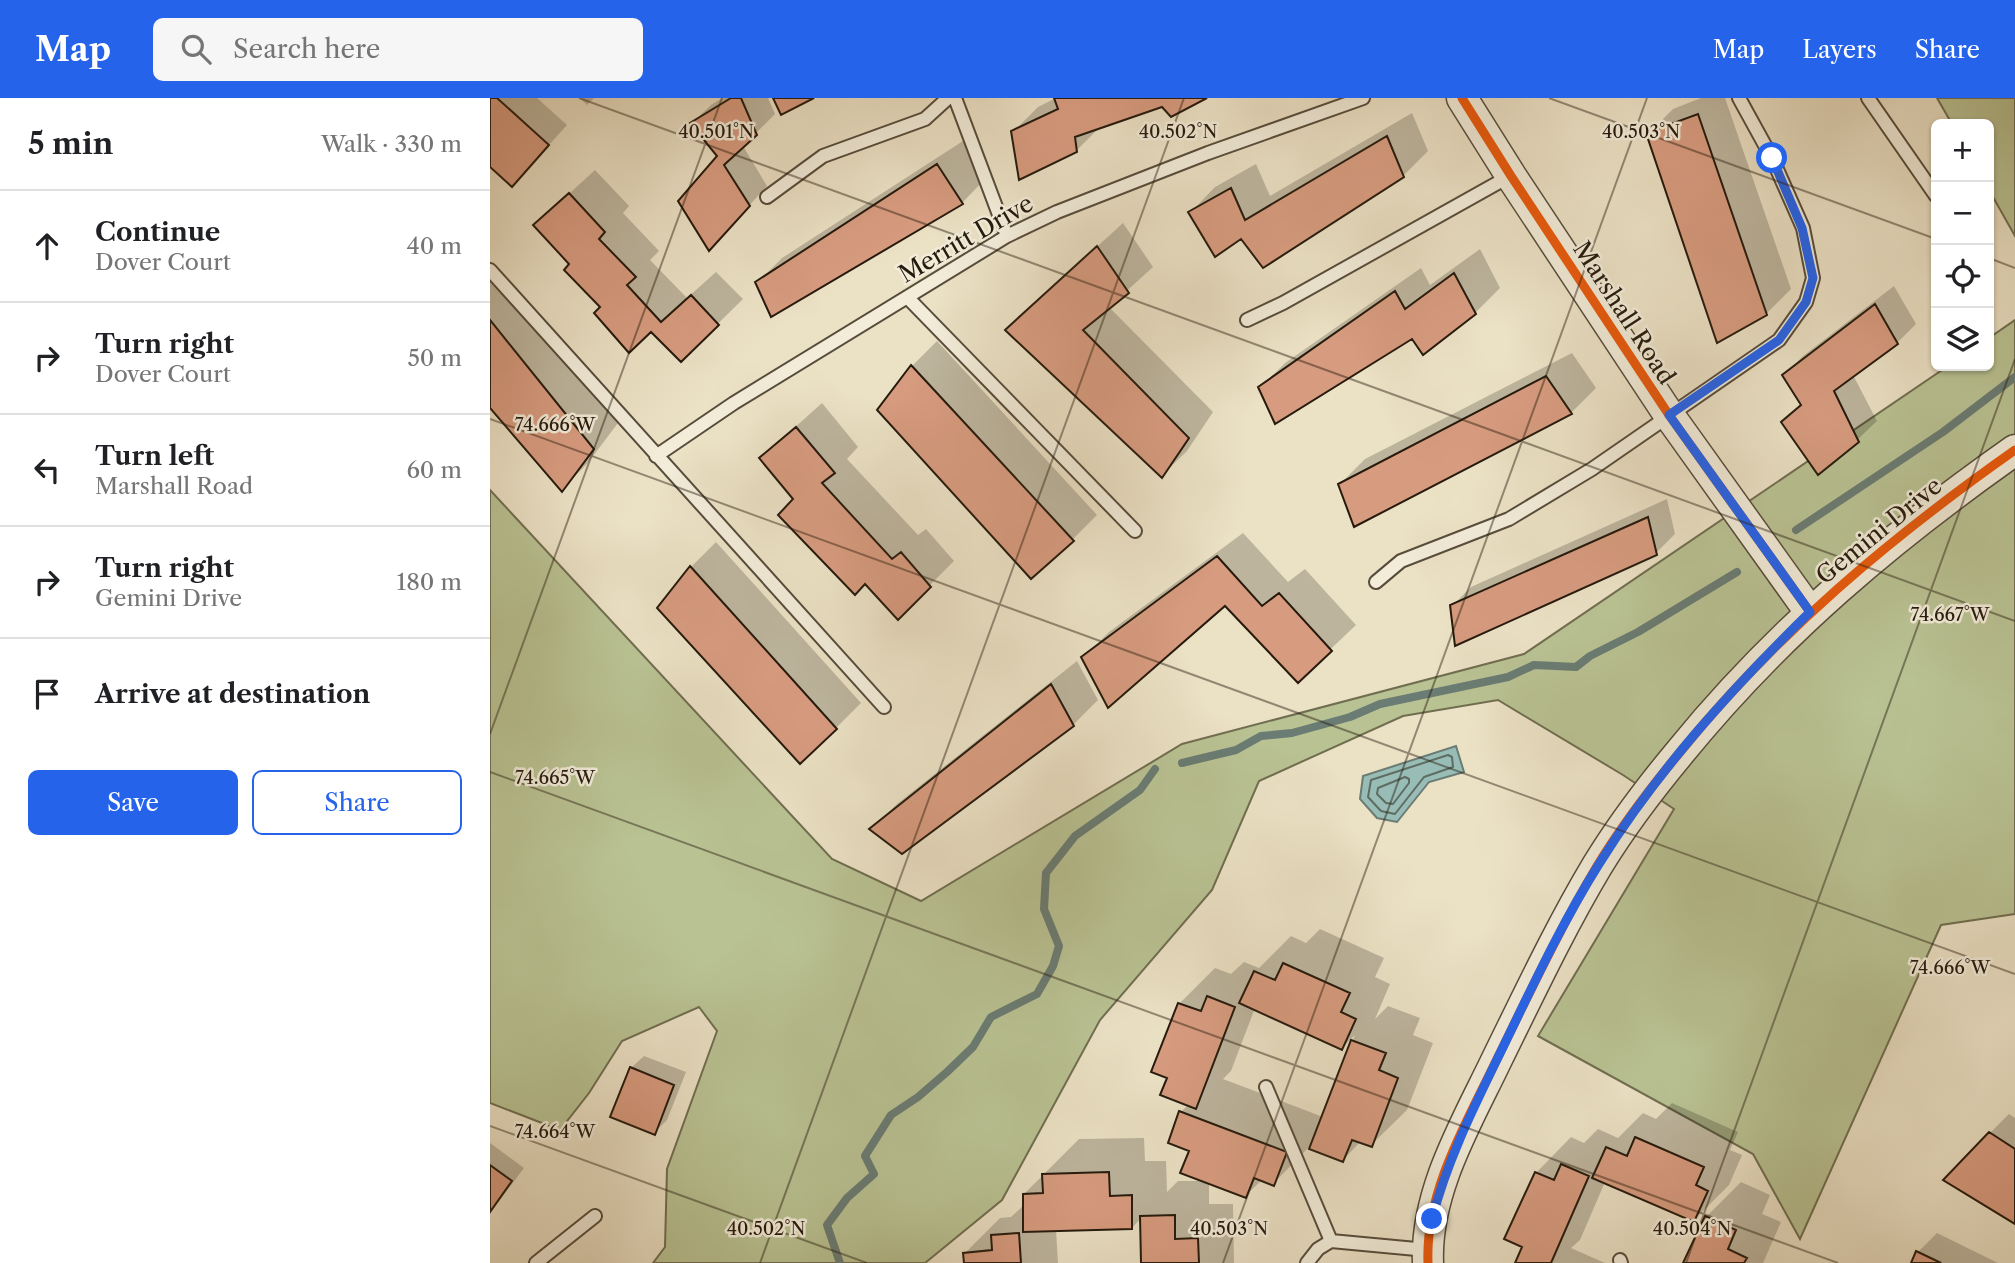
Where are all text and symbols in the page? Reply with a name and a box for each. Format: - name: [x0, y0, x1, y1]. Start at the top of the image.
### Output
- search box: [153, 18, 643, 81]
- text: Map: [35, 29, 111, 70]
- icon: search: [177, 30, 215, 68]
- text: Search here: [233, 33, 380, 65]
- text: Map: [1713, 35, 1764, 64]
- text: Layers: [1802, 35, 1877, 64]
- text: Share: [1915, 35, 1980, 64]
- map controls: [1931, 119, 1994, 371]
- button: +: [1931, 119, 1994, 182]
- text: 40.501°N: [678, 121, 754, 143]
- text: 40.502°N: [1139, 121, 1217, 143]
- text: 40.503°N: [1602, 121, 1680, 143]
- text: 5 min: [28, 125, 113, 162]
- text: Walk · 330 m: [321, 130, 462, 158]
- route start: [1756, 142, 1787, 173]
- button: −: [1931, 182, 1994, 245]
- street label: Merritt Drive: [893, 188, 1038, 289]
- text: Continue: [95, 216, 220, 248]
- icon: ahead: [28, 227, 66, 265]
- text: 40 m: [407, 232, 462, 260]
- street label: Marshall Road: [1567, 236, 1682, 390]
- button: locate: [1931, 245, 1994, 308]
- text: Dover Court: [95, 248, 231, 276]
- button: layers: [1931, 308, 1994, 371]
- text: Turn right: [95, 328, 234, 360]
- icon: right: [28, 339, 66, 377]
- text: 50 m: [407, 344, 462, 372]
- text: Dover Court: [95, 360, 231, 388]
- text: 74.666°W: [515, 414, 597, 436]
- text: Turn left: [95, 440, 214, 472]
- icon: left: [28, 451, 66, 489]
- text: 60 m: [406, 456, 462, 484]
- street label: Gemini Drive: [1810, 471, 1947, 590]
- text: Marshall Road: [95, 472, 253, 500]
- text: Turn right: [95, 552, 234, 584]
- icon: right: [28, 563, 66, 601]
- text: 180 m: [397, 568, 462, 596]
- text: Gemini Drive: [95, 584, 242, 612]
- text: 74.667°W: [1911, 604, 1991, 626]
- icon: arrive: [28, 675, 66, 713]
- text: Arrive at destination: [95, 678, 370, 710]
- text: 74.665°W: [515, 767, 596, 789]
- button: Save: [28, 770, 238, 835]
- button: Share: [252, 770, 462, 835]
- text: 74.666°W: [1910, 957, 1992, 979]
- text: 74.664°W: [515, 1121, 597, 1143]
- route end: [1416, 1203, 1447, 1234]
- text: 40.502°N: [727, 1218, 805, 1240]
- text: 40.503°N: [1190, 1218, 1268, 1240]
- text: 40.504°N: [1653, 1218, 1731, 1240]

